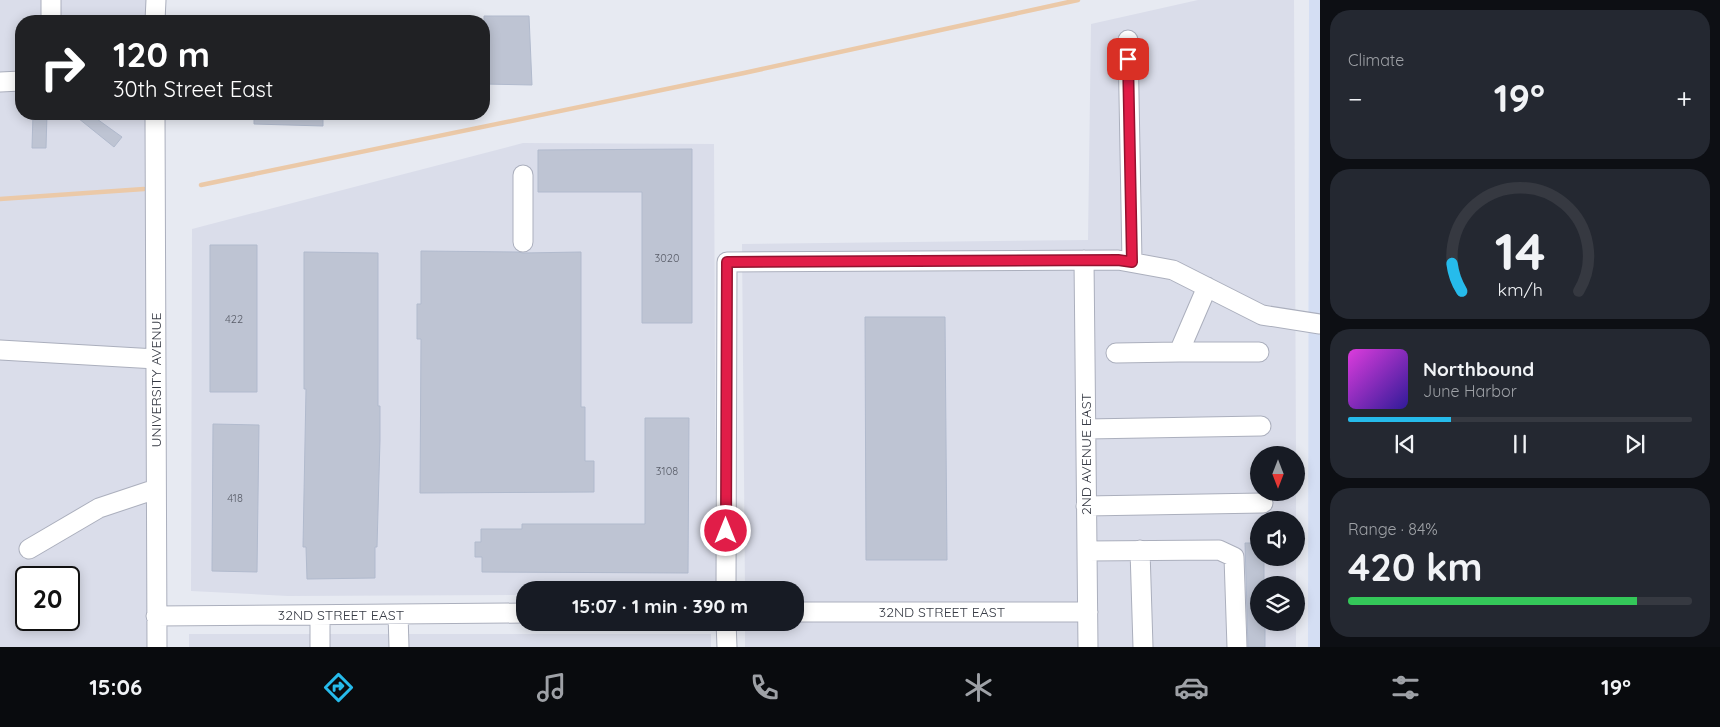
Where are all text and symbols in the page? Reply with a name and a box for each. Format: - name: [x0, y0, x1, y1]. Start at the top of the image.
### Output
- text: 120 m: [113, 32, 210, 76]
- icon: right: [30, 35, 95, 100]
- pin: [1107, 38, 1149, 80]
- icon: arrive: [1114, 45, 1142, 73]
- text: Climate: [1348, 50, 1404, 70]
- text: 19°: [1494, 74, 1545, 122]
- text: 30th Street East: [113, 75, 273, 103]
- text: −: [1348, 81, 1363, 116]
- text: +: [1676, 81, 1692, 116]
- text: 14: [1495, 218, 1545, 283]
- house number: 3020: [655, 251, 679, 265]
- text: km/h: [1497, 278, 1543, 300]
- street label: UNIVERSITY AVENUE: [147, 312, 165, 448]
- house number: 422: [225, 312, 243, 326]
- text: Northbound: [1423, 357, 1534, 381]
- text: June Harbor: [1423, 381, 1517, 401]
- street label: 2ND AVENUE EAST: [1077, 393, 1095, 515]
- icon: previous: [1391, 430, 1419, 458]
- icon: pause: [1506, 430, 1534, 458]
- icon: next: [1621, 430, 1649, 458]
- north arrow: [1250, 446, 1305, 501]
- map controls: [1250, 446, 1305, 631]
- house number: 3108: [656, 464, 678, 478]
- house number: 418: [227, 491, 243, 505]
- position arrow: [699, 504, 751, 556]
- button: sound: [1250, 511, 1305, 566]
- text: Range · 84%: [1348, 519, 1438, 539]
- text: 420 km: [1348, 543, 1483, 591]
- speed limit sign: 20: [15, 566, 80, 631]
- button: layers: [1250, 576, 1305, 631]
- text: 15:07 · 1 min · 390 m: [572, 594, 748, 618]
- street label: 32ND STREET EAST: [879, 603, 1005, 621]
- street label: 32ND STREET EAST: [278, 606, 404, 624]
- icon: directions: [321, 670, 356, 705]
- icon: music: [534, 670, 569, 705]
- icon: phone: [747, 670, 782, 705]
- icon: climate: [961, 670, 996, 705]
- icon: car: [1174, 670, 1209, 705]
- icon: filters: [1388, 670, 1423, 705]
- text: 15:06: [89, 673, 142, 701]
- text: 19°: [1601, 673, 1631, 701]

